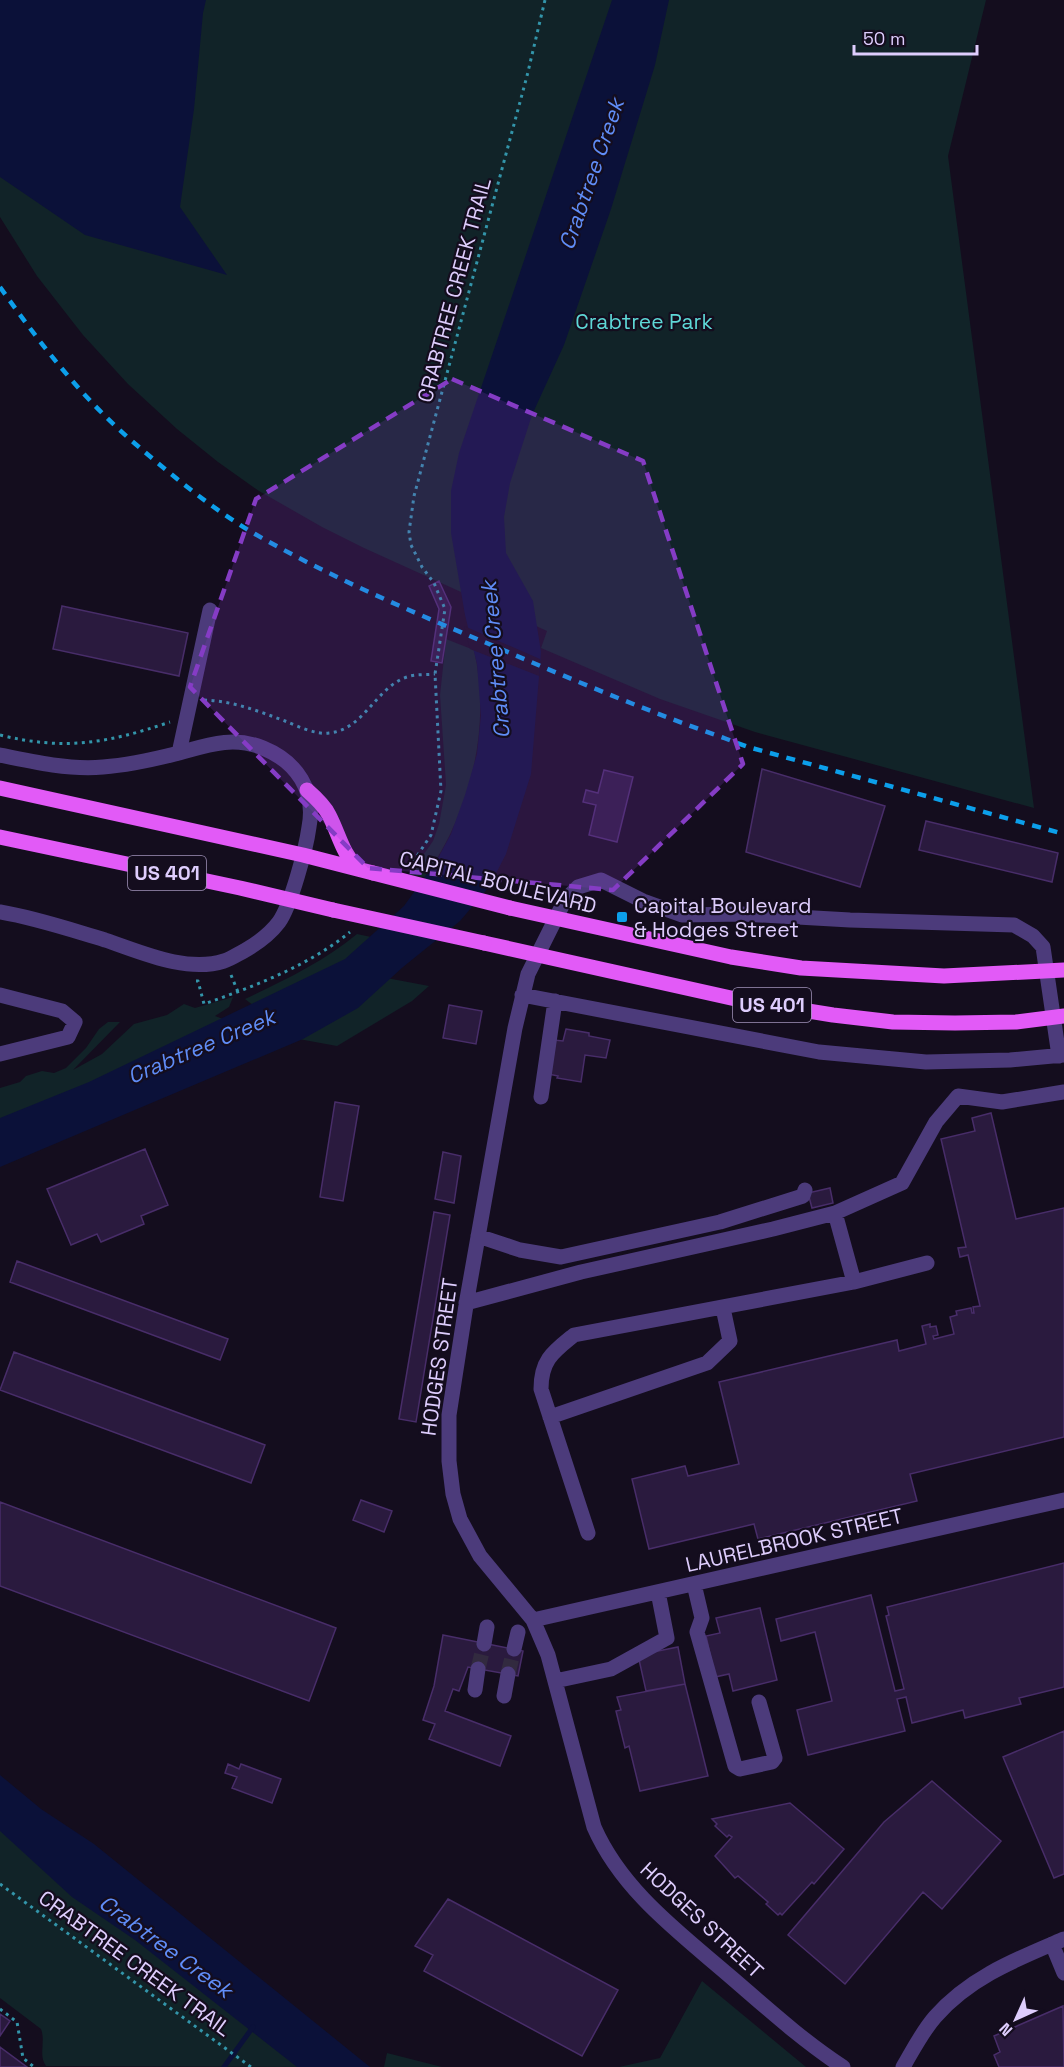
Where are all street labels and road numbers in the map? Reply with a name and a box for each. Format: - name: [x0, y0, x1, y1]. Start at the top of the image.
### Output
- street label: CRABTREE CREEK TRAIL: [411, 175, 497, 405]
- street label: CAPITAL BOULEVARD: [397, 844, 599, 920]
- road number: US 401: [128, 856, 206, 890]
- road number: US 401: [733, 988, 811, 1022]
- street label: HODGES STREET: [415, 1276, 463, 1438]
- street label: LAURELBROOK STREET: [683, 1502, 905, 1578]
- street label: HODGES STREET: [635, 1856, 769, 1984]
- street label: CRABTREE CREEK TRAIL: [33, 1884, 237, 2042]

